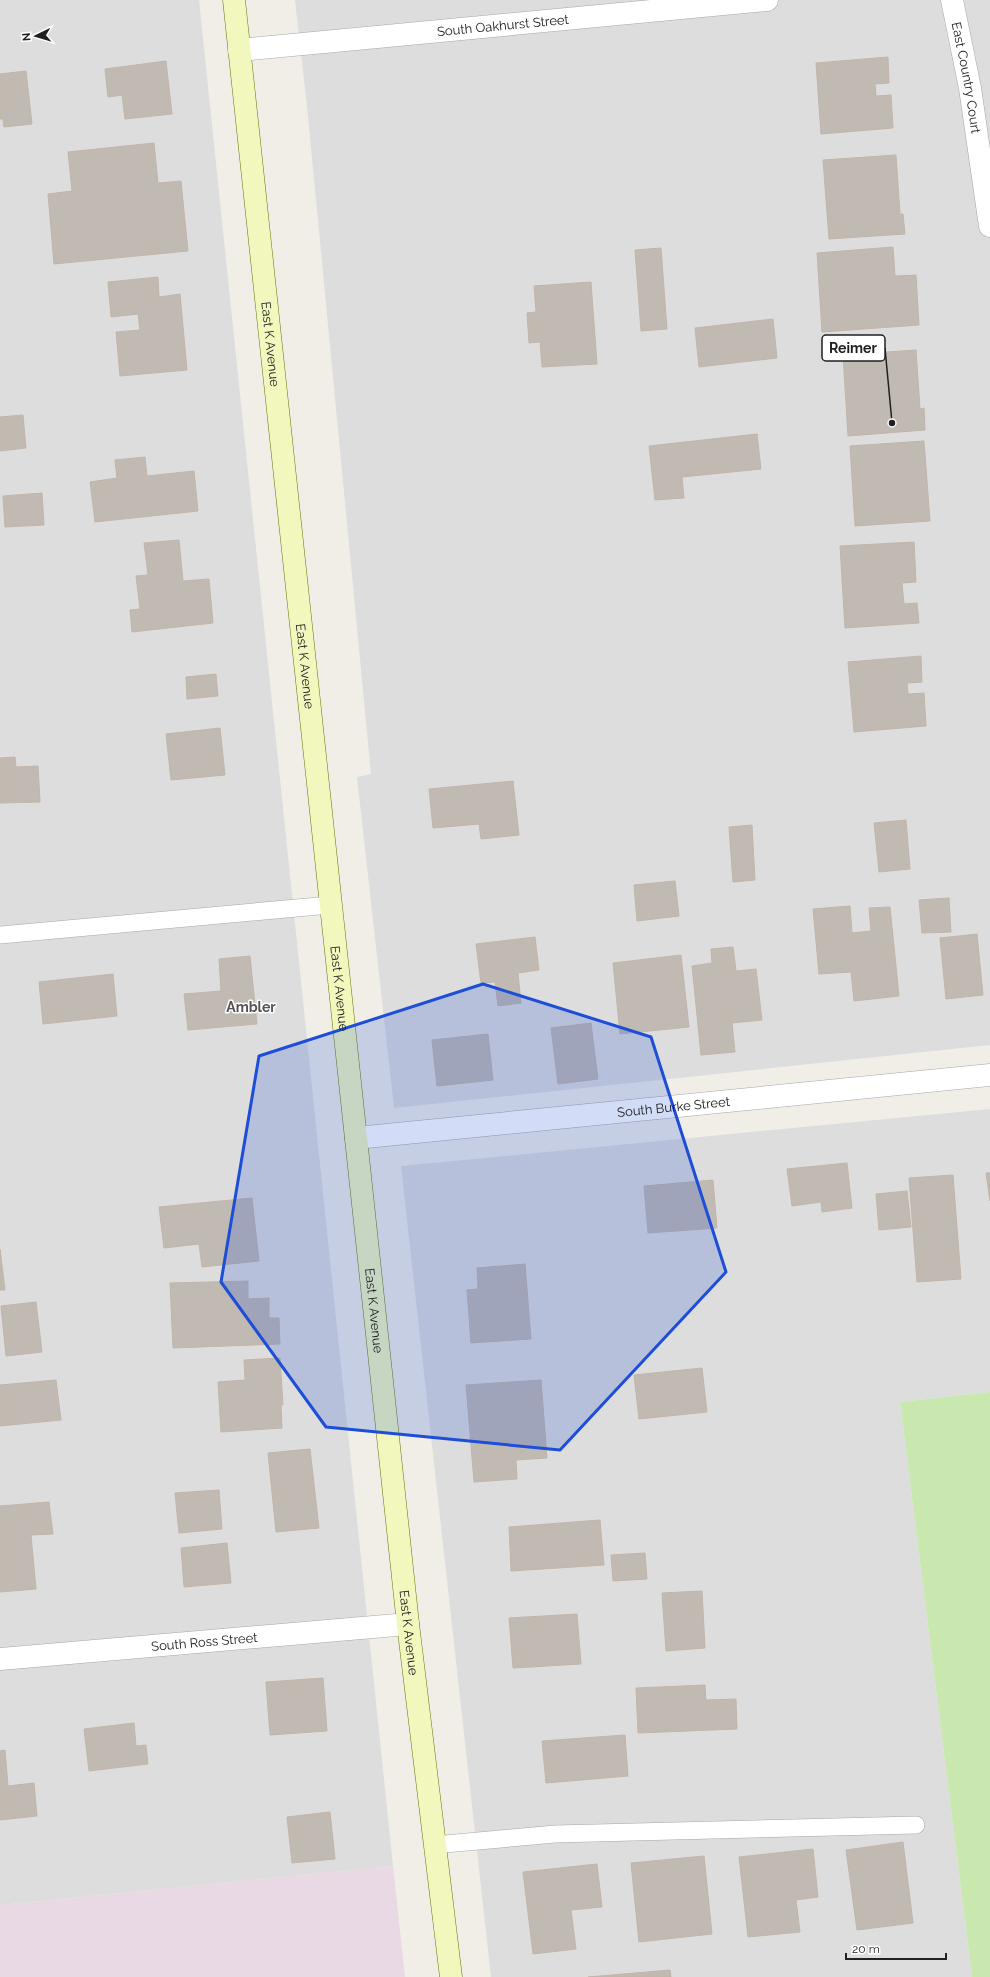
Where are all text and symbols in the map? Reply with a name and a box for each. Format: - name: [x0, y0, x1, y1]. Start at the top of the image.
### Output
- street label: South Oakhurst Street: [436, 12, 570, 39]
- north arrow: [16, 16, 56, 56]
- street label: East Country Court: [949, 21, 984, 135]
- text: N: [20, 32, 33, 42]
- street label: East K Avenue: [258, 301, 282, 388]
- callout: Reimer: [822, 335, 885, 361]
- text: Reimer: [829, 340, 878, 356]
- street label: East K Avenue: [293, 623, 317, 710]
- street label: East K Avenue: [327, 945, 351, 1032]
- district label: Ambler: [226, 999, 276, 1015]
- street label: South Burke Street: [616, 1094, 731, 1120]
- street label: East K Avenue: [362, 1267, 386, 1354]
- street label: East K Avenue: [396, 1589, 421, 1677]
- street label: South Ross Street: [151, 1630, 259, 1654]
- scale bar: [846, 1935, 946, 1961]
- text: 20 m: [852, 1942, 880, 1956]

